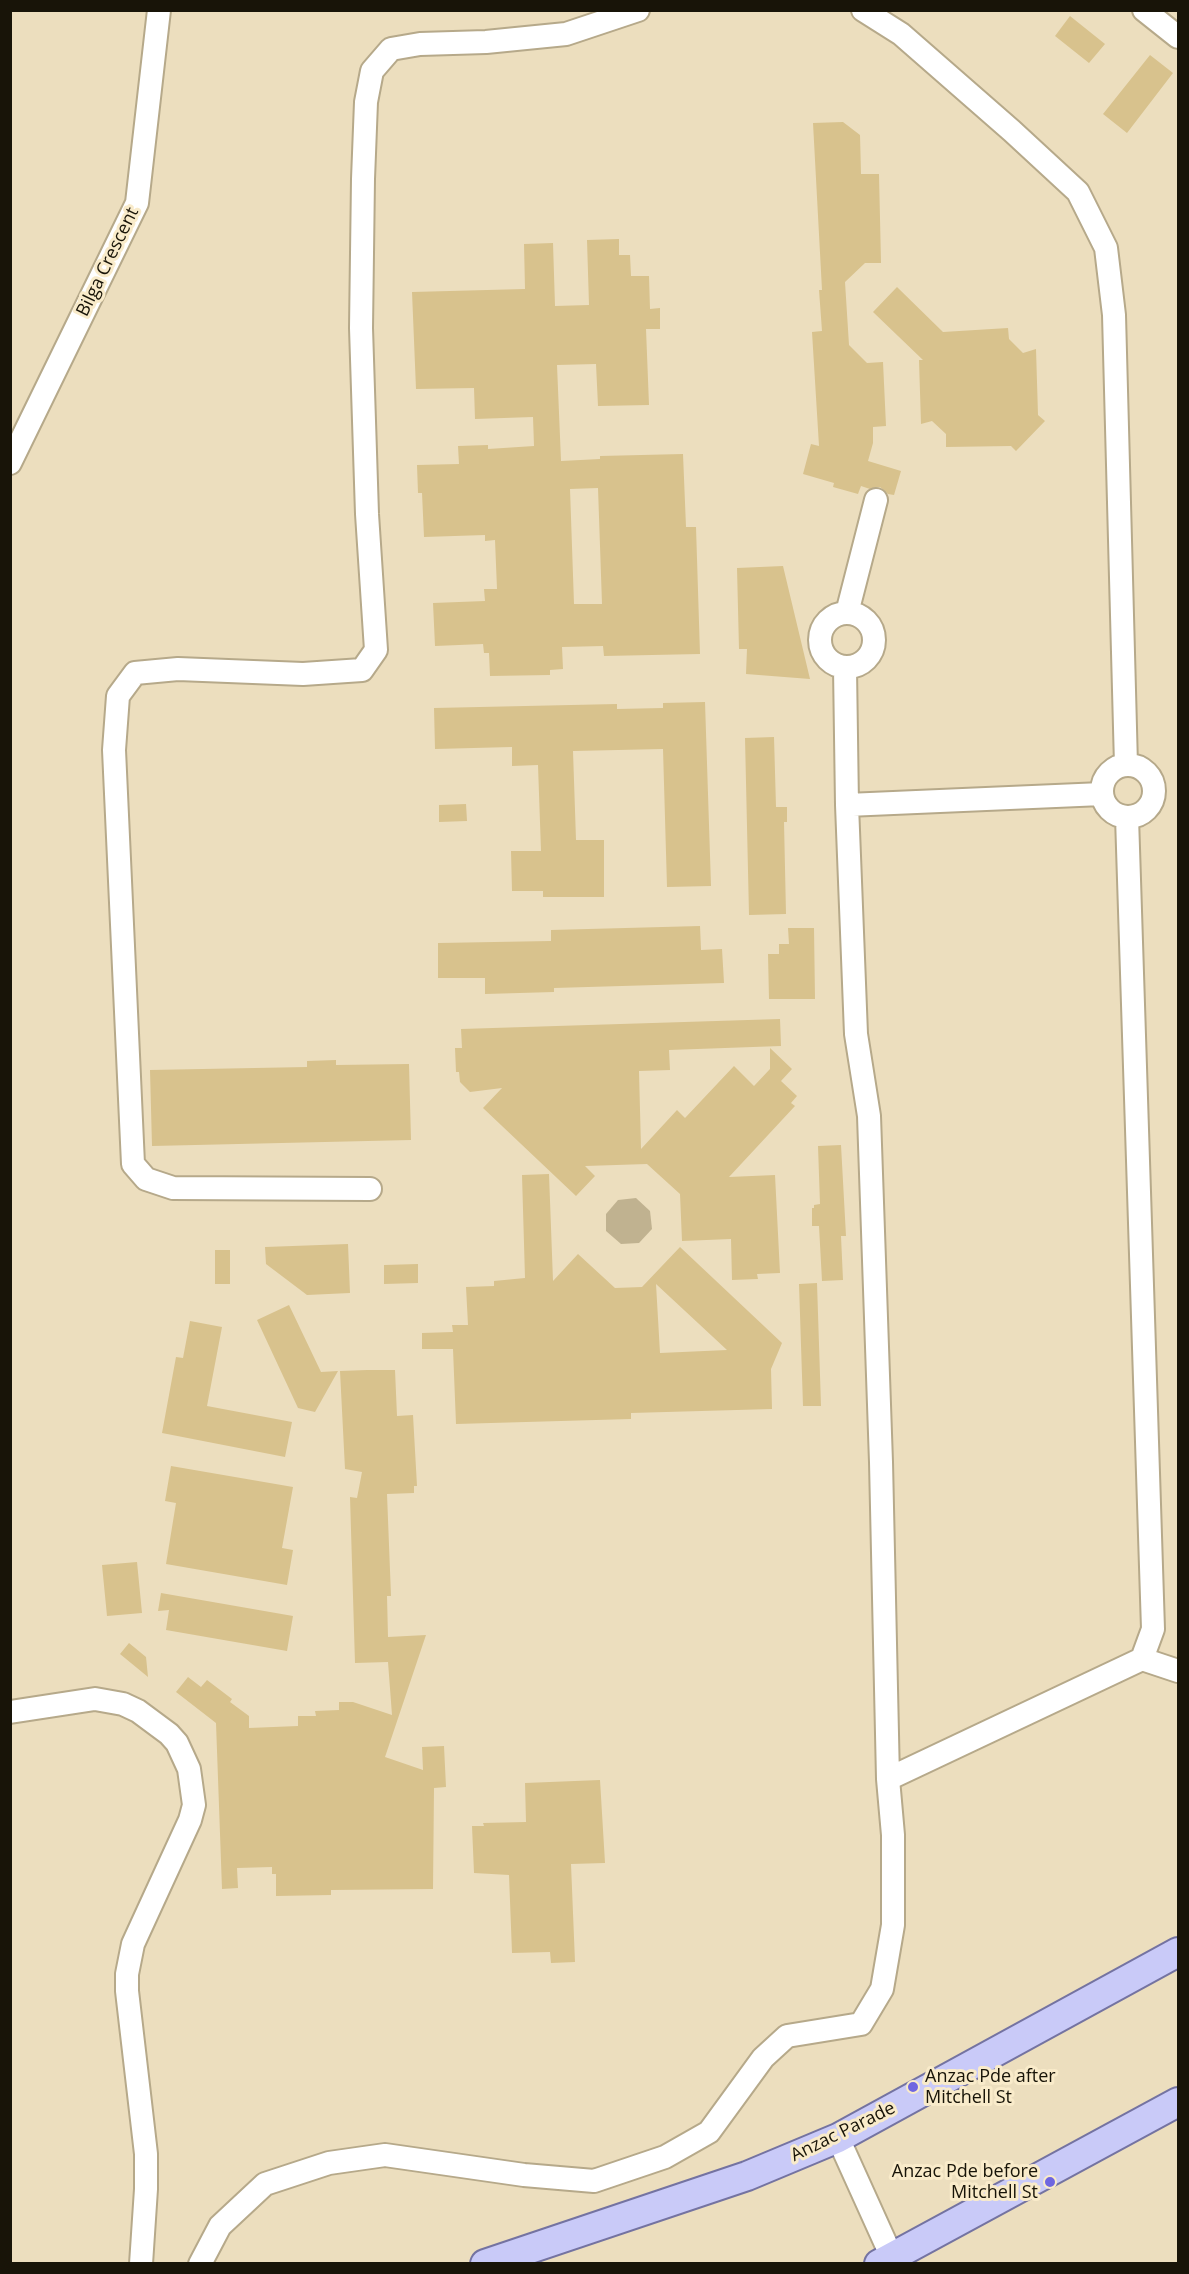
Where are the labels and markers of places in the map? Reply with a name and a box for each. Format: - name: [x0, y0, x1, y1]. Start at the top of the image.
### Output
- place label: Anzac Pde after Mitchell St: [925, 2066, 1056, 2108]
- marker: Anzac Pde after Mitchell St: [906, 2080, 920, 2094]
- place label: Anzac Pde before Mitchell St: [892, 2161, 1038, 2204]
- marker: Anzac Pde before Mitchell St: [1043, 2175, 1057, 2189]

